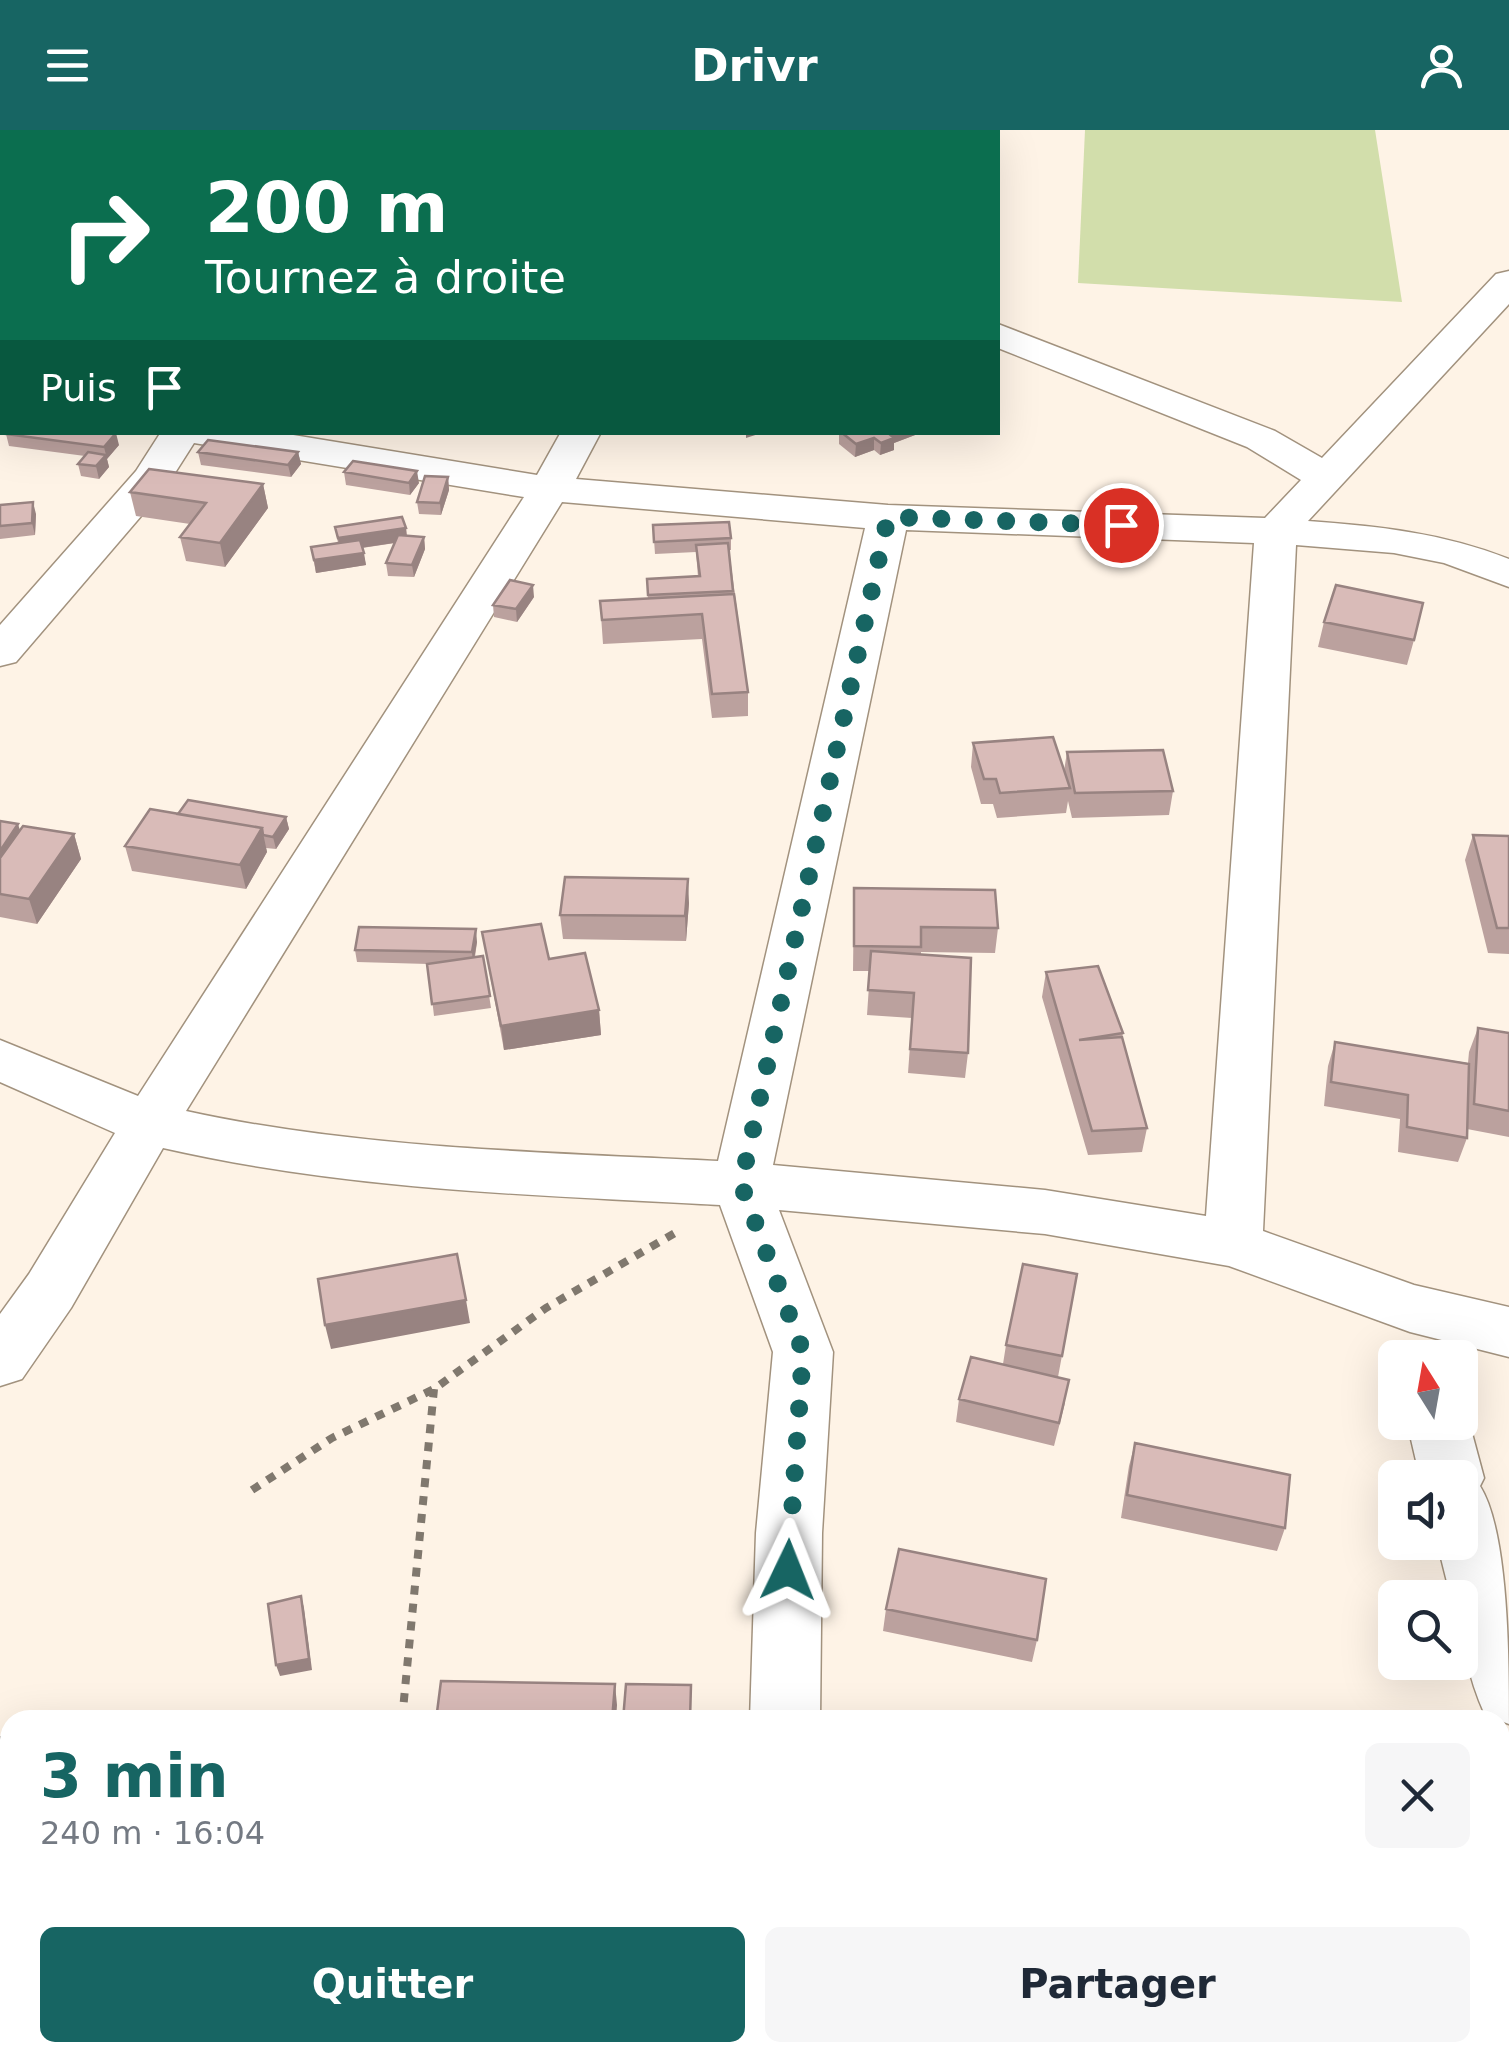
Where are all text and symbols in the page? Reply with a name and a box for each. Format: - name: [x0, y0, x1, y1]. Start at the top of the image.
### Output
- icon: menu: [40, 38, 95, 93]
- icon: person: [1414, 38, 1469, 93]
- text: Drivr: [691, 39, 818, 92]
- text: 200 m: [205, 167, 448, 249]
- icon: right: [40, 170, 170, 300]
- text: Tournez à droite: [205, 251, 566, 304]
- icon: arrive: [137, 360, 192, 415]
- text: Puis: [40, 366, 117, 410]
- pin: [1079, 483, 1164, 568]
- icon: arrive: [1094, 498, 1149, 553]
- north arrow: [1378, 1340, 1478, 1440]
- map controls: [1378, 1340, 1478, 1680]
- button: sound: [1378, 1460, 1478, 1560]
- position arrow: [736, 1518, 840, 1622]
- button: search: [1378, 1580, 1478, 1680]
- text: 3 min: [40, 1741, 228, 1811]
- button: close: [1365, 1743, 1470, 1848]
- text: 240 m · 16:04: [40, 1814, 265, 1852]
- button: Quitter: [40, 1927, 745, 2042]
- button: Partager: [765, 1927, 1470, 2042]

